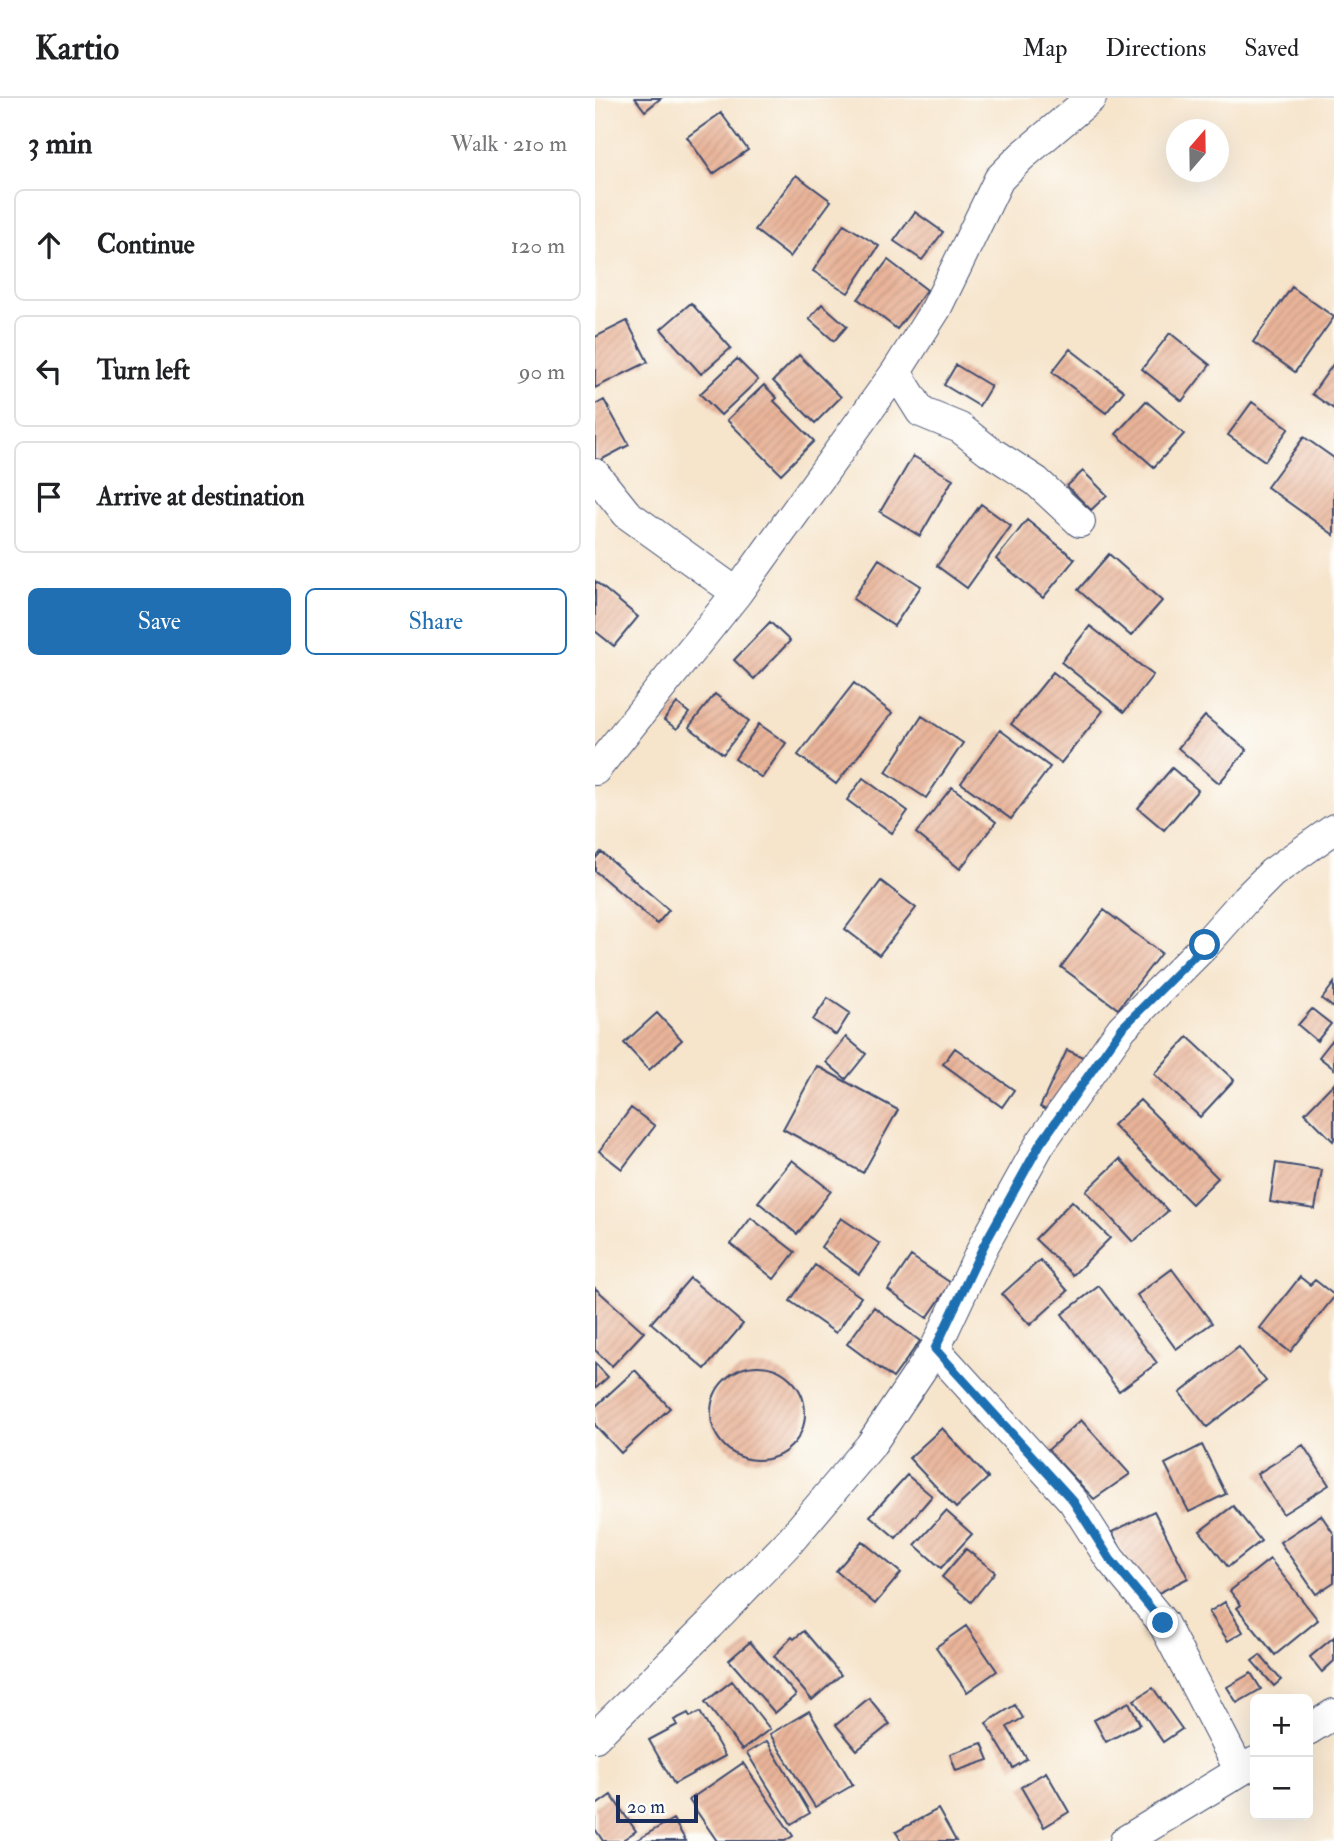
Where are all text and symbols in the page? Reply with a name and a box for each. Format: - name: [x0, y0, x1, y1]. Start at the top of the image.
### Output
- text: Kartio: [35, 28, 119, 69]
- text: Map: [1022, 33, 1067, 64]
- text: Directions: [1105, 33, 1206, 64]
- text: Saved: [1244, 33, 1299, 64]
- north arrow: [1166, 119, 1229, 182]
- text: 3 min: [28, 125, 93, 162]
- text: Walk · 210 m: [451, 129, 567, 158]
- icon: ahead: [30, 226, 68, 264]
- text: Continue: [97, 229, 195, 261]
- text: 120 m: [511, 231, 565, 260]
- icon: left: [30, 352, 68, 390]
- text: Turn left: [97, 355, 190, 387]
- text: 90 m: [519, 357, 565, 386]
- icon: arrive: [30, 478, 68, 516]
- text: Arrive at destination: [97, 481, 305, 513]
- button: Save: [28, 588, 291, 655]
- button: Share: [305, 588, 567, 655]
- route start: [1189, 929, 1220, 960]
- route end: [1147, 1607, 1178, 1638]
- map controls: [1250, 1694, 1313, 1820]
- button: +: [1250, 1694, 1313, 1757]
- button: −: [1250, 1757, 1313, 1820]
- scale bar: [616, 1792, 698, 1824]
- text: 20 m: [627, 1795, 665, 1819]

